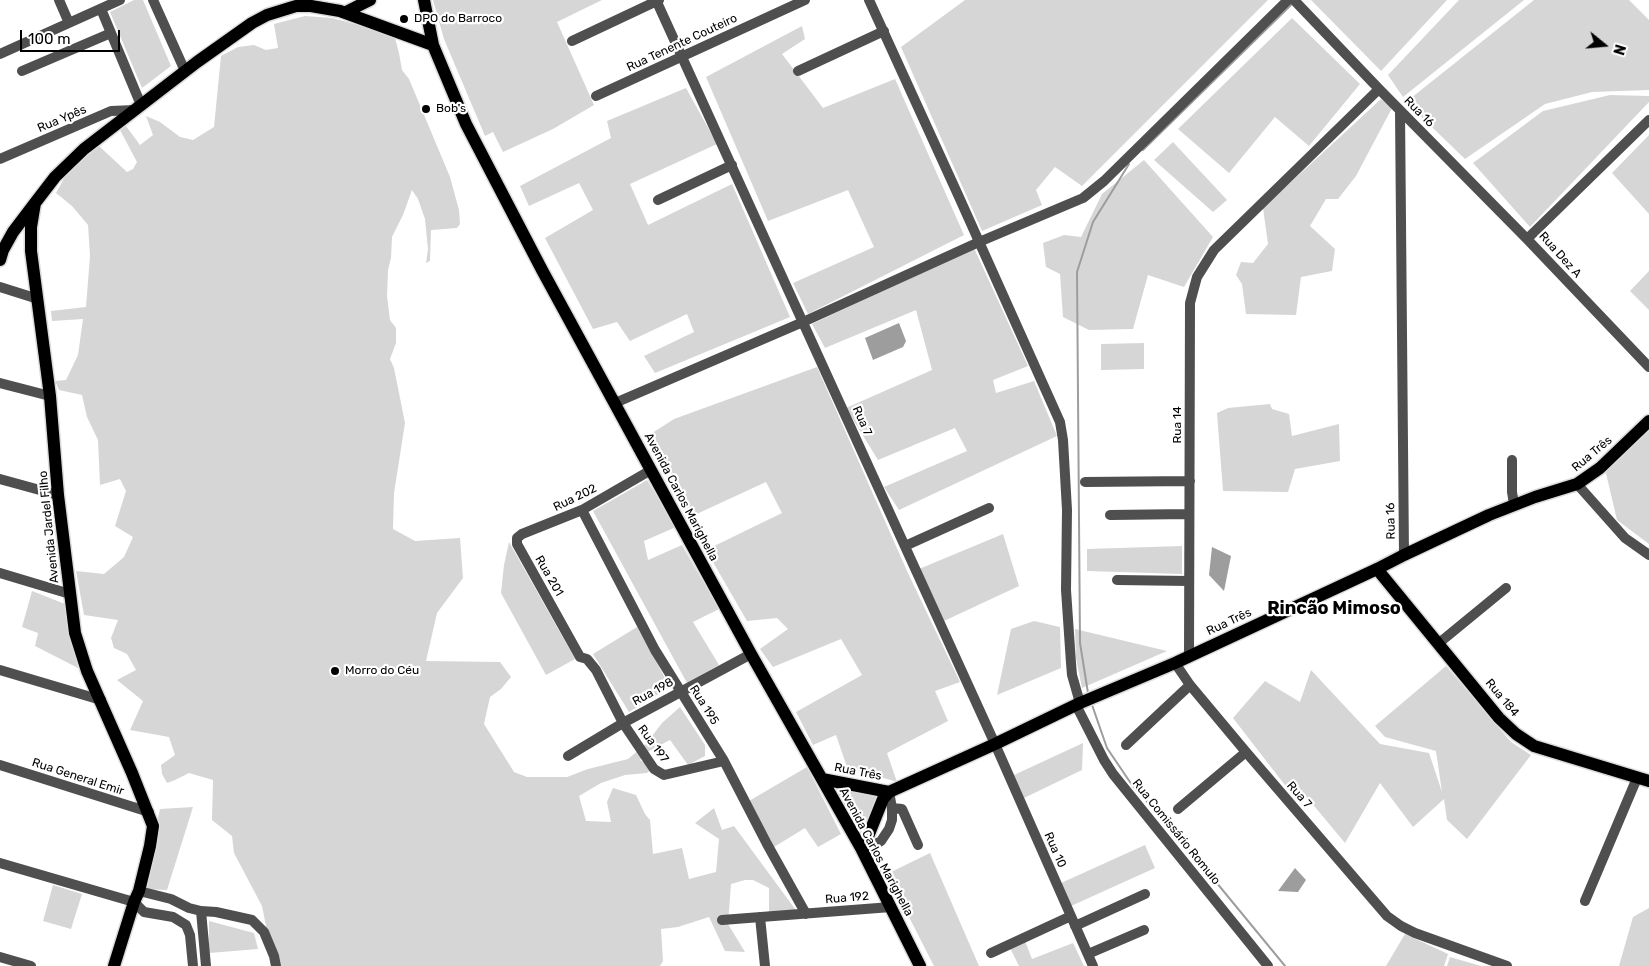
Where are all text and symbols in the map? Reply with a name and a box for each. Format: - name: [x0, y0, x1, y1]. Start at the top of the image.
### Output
- street label: Rua Tenente Couteiro: [624, 11, 740, 75]
- place label: DPO do Barroco: [414, 12, 502, 26]
- marker: DPO do Barroco: [398, 13, 410, 25]
- scale bar: [22, 20, 122, 52]
- north arrow: [1579, 20, 1629, 70]
- text: 100 m: [28, 30, 70, 48]
- text: N: [1609, 42, 1628, 57]
- street label: Rua 16: [1401, 94, 1437, 130]
- street label: Rua Ypês: [35, 102, 89, 136]
- place label: Bob's: [436, 102, 466, 116]
- marker: Bob's: [420, 103, 432, 115]
- street label: Rua Dez A: [1536, 229, 1584, 281]
- street label: Rua 7: [849, 404, 875, 438]
- street label: Rua 14: [1171, 406, 1185, 444]
- street label: Avenida Carlos Marighella: [641, 430, 721, 564]
- street label: Rua Três: [1569, 433, 1615, 475]
- street label: Avenida Jardel Filho: [36, 470, 62, 584]
- street label: Rua 202: [551, 481, 599, 515]
- street label: Rua 16: [1383, 502, 1399, 540]
- street label: Rua 201: [532, 553, 566, 599]
- district label: Rincão Mimoso: [1267, 598, 1401, 620]
- street label: Rua Três: [1204, 605, 1254, 639]
- place label: Morro do Céu: [345, 664, 419, 678]
- marker: Morro do Céu: [329, 665, 341, 677]
- street label: Rua 198: [630, 675, 676, 709]
- street label: Rua 184: [1482, 676, 1522, 720]
- street label: Rua 195: [686, 683, 722, 727]
- street label: Rua 197: [635, 722, 671, 766]
- street label: Rua General Emir: [30, 755, 126, 799]
- street label: Rua Três: [833, 760, 883, 784]
- street label: Rua Comissário Romulo: [1129, 776, 1223, 888]
- street label: Rua 7: [1283, 779, 1315, 811]
- street label: Avenida Carlos Marighella: [836, 785, 916, 919]
- street label: Rua 10: [1041, 830, 1069, 870]
- street label: Rua 192: [824, 889, 870, 907]

